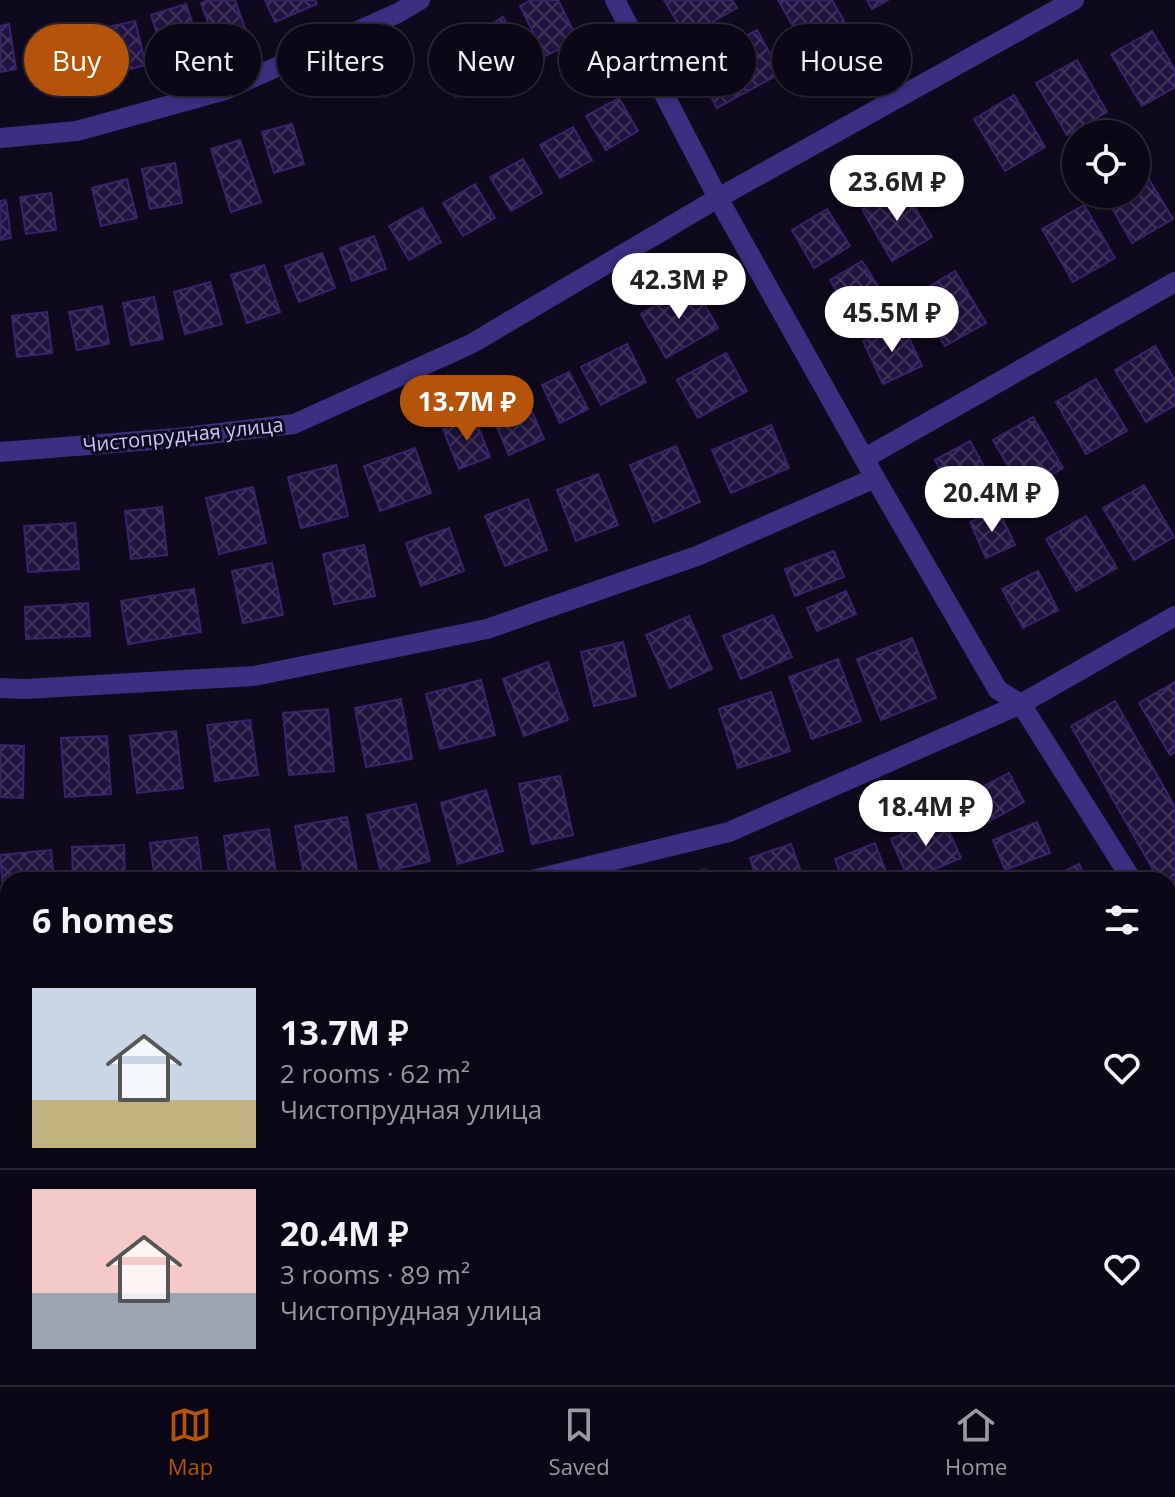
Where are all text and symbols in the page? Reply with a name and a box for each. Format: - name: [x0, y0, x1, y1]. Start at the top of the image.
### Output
- chip: Buy: [24, 24, 129, 96]
- chip: Rent: [145, 24, 261, 96]
- chip: Filters: [277, 24, 413, 96]
- chip: New: [429, 24, 543, 96]
- chip: Apartment: [559, 24, 756, 96]
- chip: House: [772, 24, 911, 96]
- map controls: [1062, 120, 1150, 208]
- button: locate: [1062, 120, 1150, 208]
- pin: 23.6M ₽: [823, 155, 971, 223]
- text: 23.6M ₽: [848, 163, 946, 199]
- pin: 42.3M ₽: [605, 253, 753, 321]
- text: 42.3M ₽: [630, 261, 728, 297]
- pin: 45.5M ₽: [818, 286, 966, 354]
- text: 45.5M ₽: [843, 294, 941, 330]
- pin: 13.7M ₽: [393, 375, 541, 443]
- text: 13.7M ₽: [418, 383, 516, 419]
- street label: Чистопрудная улица: [81, 411, 285, 458]
- pin: 20.4M ₽: [918, 466, 1066, 534]
- text: 20.4M ₽: [943, 474, 1041, 510]
- pin: 18.4M ₽: [852, 780, 1000, 848]
- text: 18.4M ₽: [877, 788, 975, 824]
- text: 6 homes: [32, 897, 174, 943]
- icon: filters: [1100, 898, 1144, 942]
- text: 13.7M ₽: [280, 1009, 409, 1055]
- icon: home: [96, 1020, 192, 1116]
- icon: heart: [1100, 1046, 1144, 1090]
- text: 2 rooms · 62 m²: [280, 1055, 470, 1091]
- text: Чистопрудная улица: [280, 1091, 542, 1127]
- text: 20.4M ₽: [280, 1210, 409, 1256]
- icon: home: [96, 1221, 192, 1317]
- icon: heart: [1100, 1247, 1144, 1291]
- text: 3 rooms · 89 m²: [280, 1256, 470, 1292]
- text: Чистопрудная улица: [280, 1292, 542, 1328]
- tab: Map: [168, 1403, 213, 1481]
- tab: Saved: [549, 1403, 610, 1481]
- tab: Home: [945, 1403, 1007, 1481]

